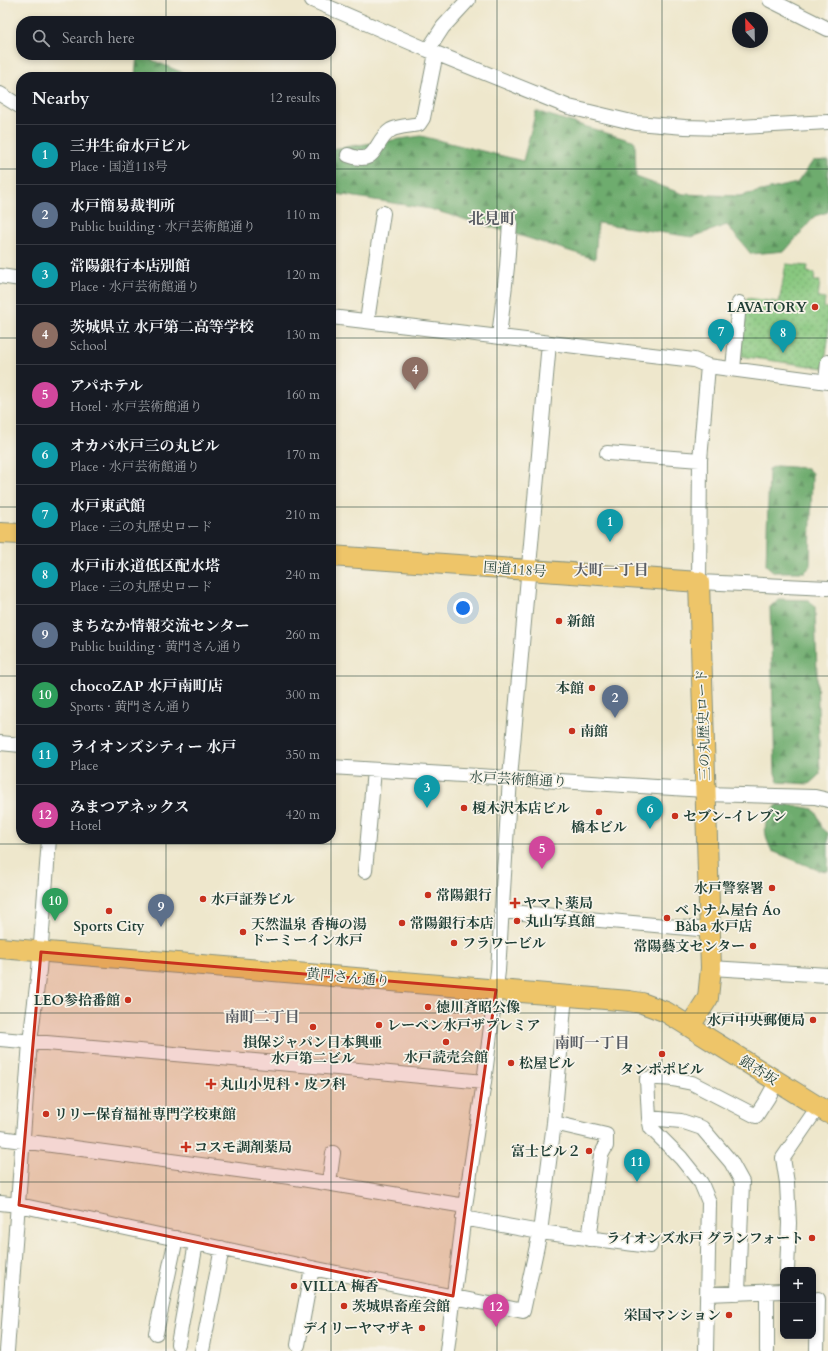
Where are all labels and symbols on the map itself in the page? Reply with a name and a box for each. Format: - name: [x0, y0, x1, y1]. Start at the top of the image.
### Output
- north arrow: [732, 12, 768, 48]
- district label: 北見町: [468, 208, 516, 230]
- place label: LAVATORY: [727, 298, 808, 317]
- marker: LAVATORY: [810, 302, 820, 312]
- pin: 7: [708, 319, 734, 352]
- pin: 8: [770, 320, 796, 353]
- pin: 4: [402, 357, 428, 390]
- pin: 1: [597, 509, 623, 542]
- street label: 国道118号: [483, 558, 547, 581]
- district label: 大町一丁目: [573, 560, 649, 580]
- your location: [453, 598, 473, 618]
- place label: 新館: [567, 612, 595, 631]
- marker: 新館: [554, 616, 564, 626]
- street label: 三の丸歴史ロード: [692, 669, 715, 781]
- place label: 本館: [556, 679, 584, 698]
- marker: 本館: [587, 683, 597, 693]
- pin: 2: [602, 685, 628, 718]
- place label: 南館: [580, 722, 608, 741]
- marker: 南館: [567, 726, 577, 736]
- street label: 水戸芸術館通り: [469, 767, 567, 792]
- pin: 3: [414, 775, 440, 808]
- pin: 6: [637, 796, 663, 829]
- place label: 榎木沢本店ビル: [472, 799, 570, 818]
- marker: 榎木沢本店ビル: [459, 803, 469, 813]
- marker: 橋本ビル: [594, 807, 604, 817]
- place label: セブン-イレブン: [683, 807, 787, 826]
- marker: セブン-イレブン: [670, 811, 680, 821]
- place label: 橋本ビル: [571, 818, 627, 837]
- pin: 5: [529, 836, 555, 869]
- place label: 水戸警察署: [694, 879, 764, 898]
- marker: 水戸警察署: [767, 883, 777, 893]
- place label: 常陽銀行: [436, 886, 492, 905]
- pin: 10: [42, 888, 68, 921]
- place label: 水戸証券ビル: [211, 890, 295, 909]
- marker: 常陽銀行: [423, 890, 433, 900]
- pin: 9: [148, 894, 174, 927]
- marker: 水戸証券ビル: [198, 894, 208, 904]
- place label: ヤマト薬局: [523, 894, 593, 913]
- marker: ヤマト薬局: [510, 898, 520, 908]
- place label: ベトナム屋台 Áo Bàba 水戸店: [675, 900, 781, 936]
- marker: Sports City: [104, 906, 114, 916]
- place label: 丸山写真館: [525, 912, 595, 931]
- marker: ベトナム屋台 Áo Bàba 水戸店: [662, 913, 672, 923]
- place label: 常陽銀行本店: [410, 914, 494, 933]
- place label: 天然温泉 香梅の湯 ドーミーイン水戸: [251, 915, 367, 950]
- marker: 丸山写真館: [512, 916, 522, 926]
- place label: Sports City: [73, 917, 145, 936]
- marker: 常陽銀行本店: [397, 918, 407, 928]
- marker: 天然温泉 香梅の湯 ドーミーイン水戸: [238, 927, 248, 937]
- place label: フラワービル: [462, 934, 546, 953]
- place label: 常陽藝文センター: [634, 937, 745, 956]
- marker: フラワービル: [449, 938, 459, 948]
- marker: 常陽藝文センター: [748, 941, 758, 951]
- street label: 黄門さん通り: [305, 964, 391, 991]
- place label: LEO参拾番館: [34, 991, 120, 1010]
- marker: LEO参拾番館: [123, 995, 133, 1005]
- place label: 徳川斉昭公像: [436, 998, 520, 1017]
- marker: 徳川斉昭公像: [423, 1002, 433, 1012]
- district label: 南町二丁目: [224, 1007, 300, 1027]
- place label: 水戸中央郵便局: [707, 1011, 805, 1030]
- marker: 水戸中央郵便局: [808, 1015, 818, 1025]
- place label: レーベン水戸ザプレミア: [387, 1016, 540, 1035]
- marker: レーベン水戸ザプレミア: [374, 1020, 384, 1030]
- marker: 損保ジャパン日本興亜 水戸第二ビル: [308, 1022, 318, 1032]
- place label: 損保ジャパン日本興亜 水戸第二ビル: [243, 1033, 383, 1068]
- district label: 南町一丁目: [554, 1033, 630, 1053]
- marker: 水戸読売会館: [441, 1037, 451, 1047]
- place label: 水戸読売会館: [404, 1048, 488, 1067]
- marker: タンポポビル: [657, 1049, 667, 1059]
- street label: 銀杏坂: [736, 1051, 782, 1090]
- place label: 松屋ビル: [519, 1054, 575, 1073]
- marker: 松屋ビル: [506, 1058, 516, 1068]
- place label: タンポポビル: [620, 1060, 704, 1079]
- place label: 丸山小児科・皮フ科: [220, 1075, 347, 1094]
- marker: 丸山小児科・皮フ科: [205, 1078, 217, 1090]
- place label: リリー保育福祉専門学校東館: [54, 1105, 236, 1124]
- marker: リリー保育福祉専門学校東館: [41, 1109, 51, 1119]
- place label: コスモ調剤薬局: [194, 1138, 292, 1157]
- marker: コスモ調剤薬局: [181, 1142, 191, 1152]
- place label: 富士ビル２: [511, 1142, 581, 1161]
- marker: 富士ビル２: [584, 1146, 594, 1156]
- pin: 11: [624, 1149, 650, 1182]
- place label: ライオンズ水戸 グランフォート: [606, 1229, 804, 1248]
- marker: ライオンズ水戸 グランフォート: [807, 1233, 817, 1243]
- place label: VILLA 梅香: [302, 1277, 379, 1296]
- marker: VILLA 梅香: [289, 1281, 299, 1291]
- pin: 12: [483, 1294, 509, 1327]
- place label: 茨城県畜産会館: [352, 1297, 450, 1316]
- marker: 茨城県畜産会館: [339, 1301, 349, 1311]
- place label: 栄国マンション: [624, 1306, 721, 1325]
- marker: 栄国マンション: [724, 1310, 734, 1320]
- place label: デイリーヤマザキ: [303, 1319, 414, 1338]
- marker: デイリーヤマザキ: [417, 1323, 427, 1333]

